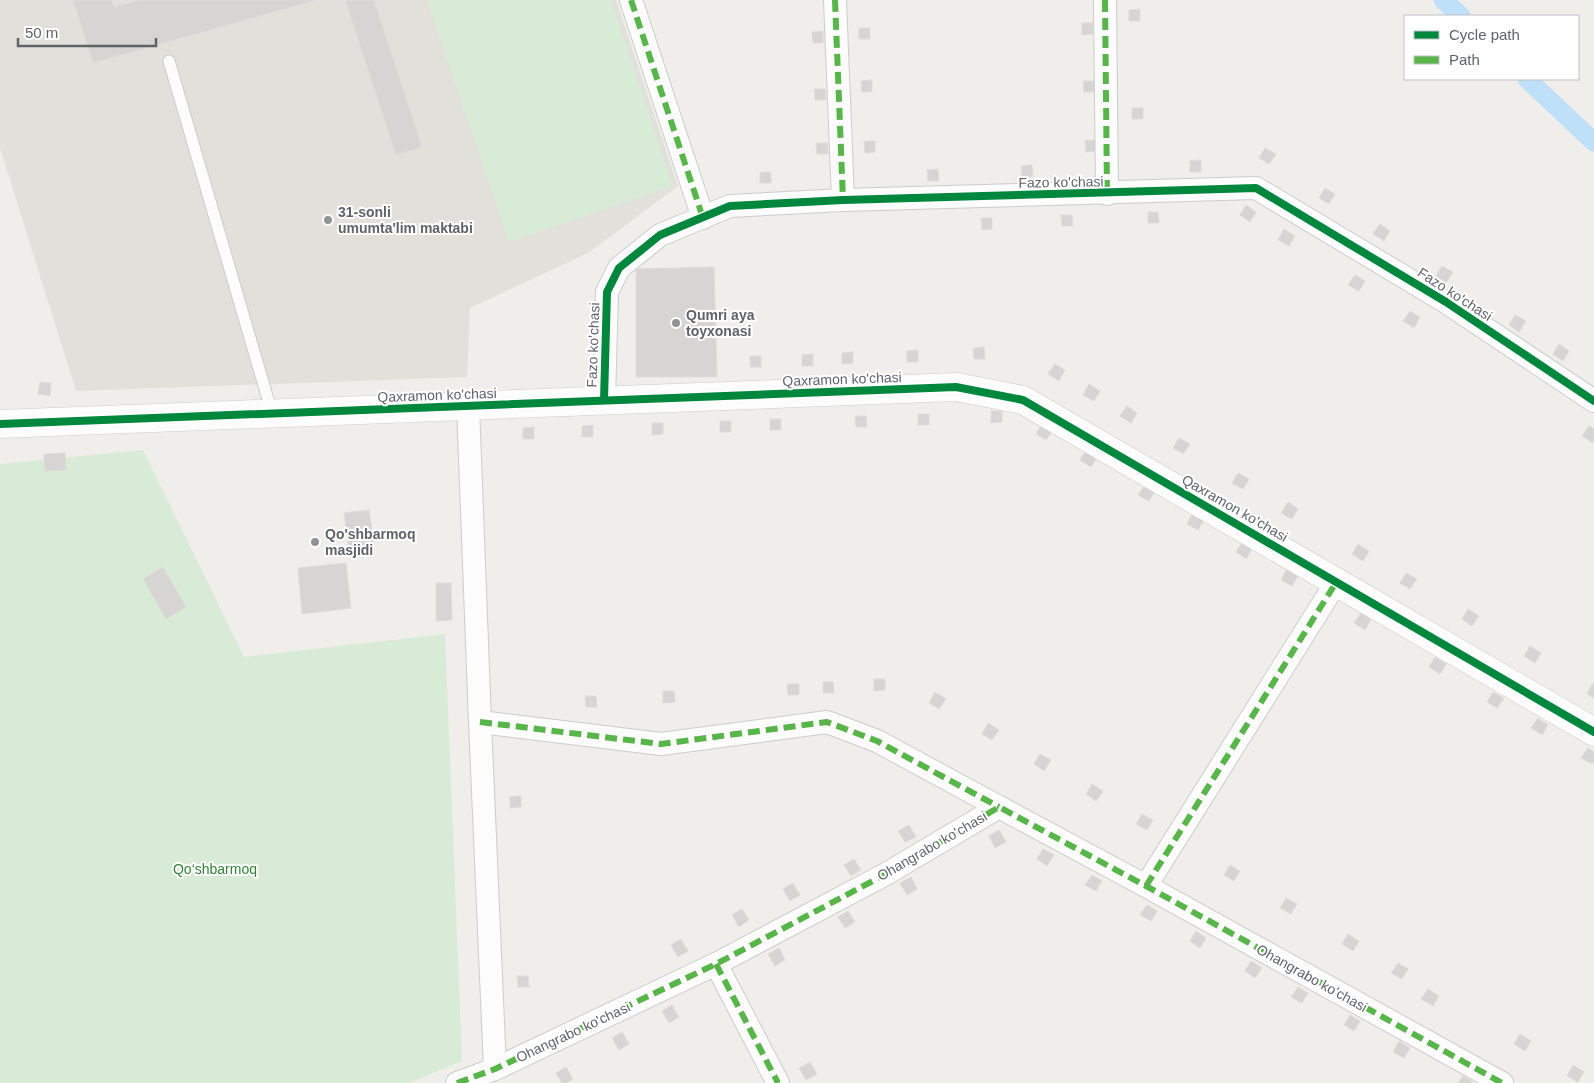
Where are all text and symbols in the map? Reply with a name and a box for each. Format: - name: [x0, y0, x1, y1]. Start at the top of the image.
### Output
- scale bar: [18, 15, 155, 47]
- legend: [1404, 15, 1579, 80]
- text: 50 m: [25, 24, 58, 41]
- text: Cycle path: [1449, 26, 1520, 43]
- text: Path: [1449, 51, 1480, 68]
- street label: Fazo ko'chasi: [1018, 173, 1104, 191]
- place label: 31-sonli umumta'lim maktabi: [338, 204, 473, 236]
- marker: 31-sonli umumta'lim maktabi: [322, 214, 334, 226]
- street label: Fazo ko'chasi: [1415, 264, 1495, 324]
- street label: Fazo ko'chasi: [584, 302, 602, 388]
- place label: Qumri aya toyxonasi: [686, 307, 755, 339]
- marker: Qumri aya toyxonasi: [670, 317, 682, 329]
- street label: Qaxramon ko'chasi: [782, 369, 902, 389]
- street label: Qaxramon ko'chasi: [377, 385, 497, 405]
- street label: Qaxramon ko'chasi: [1179, 471, 1291, 545]
- place label: Qo'shbarmoq masjidi: [325, 526, 415, 558]
- marker: Qo'shbarmoq masjidi: [309, 536, 321, 548]
- street label: Ohangrabo ko'chasi: [874, 808, 990, 884]
- park label: Qo‘shbarmoq: [173, 861, 257, 877]
- street label: Ohangrabo ko'chasi: [1254, 941, 1370, 1015]
- street label: Ohangrabo ko'chasi: [513, 999, 633, 1065]

